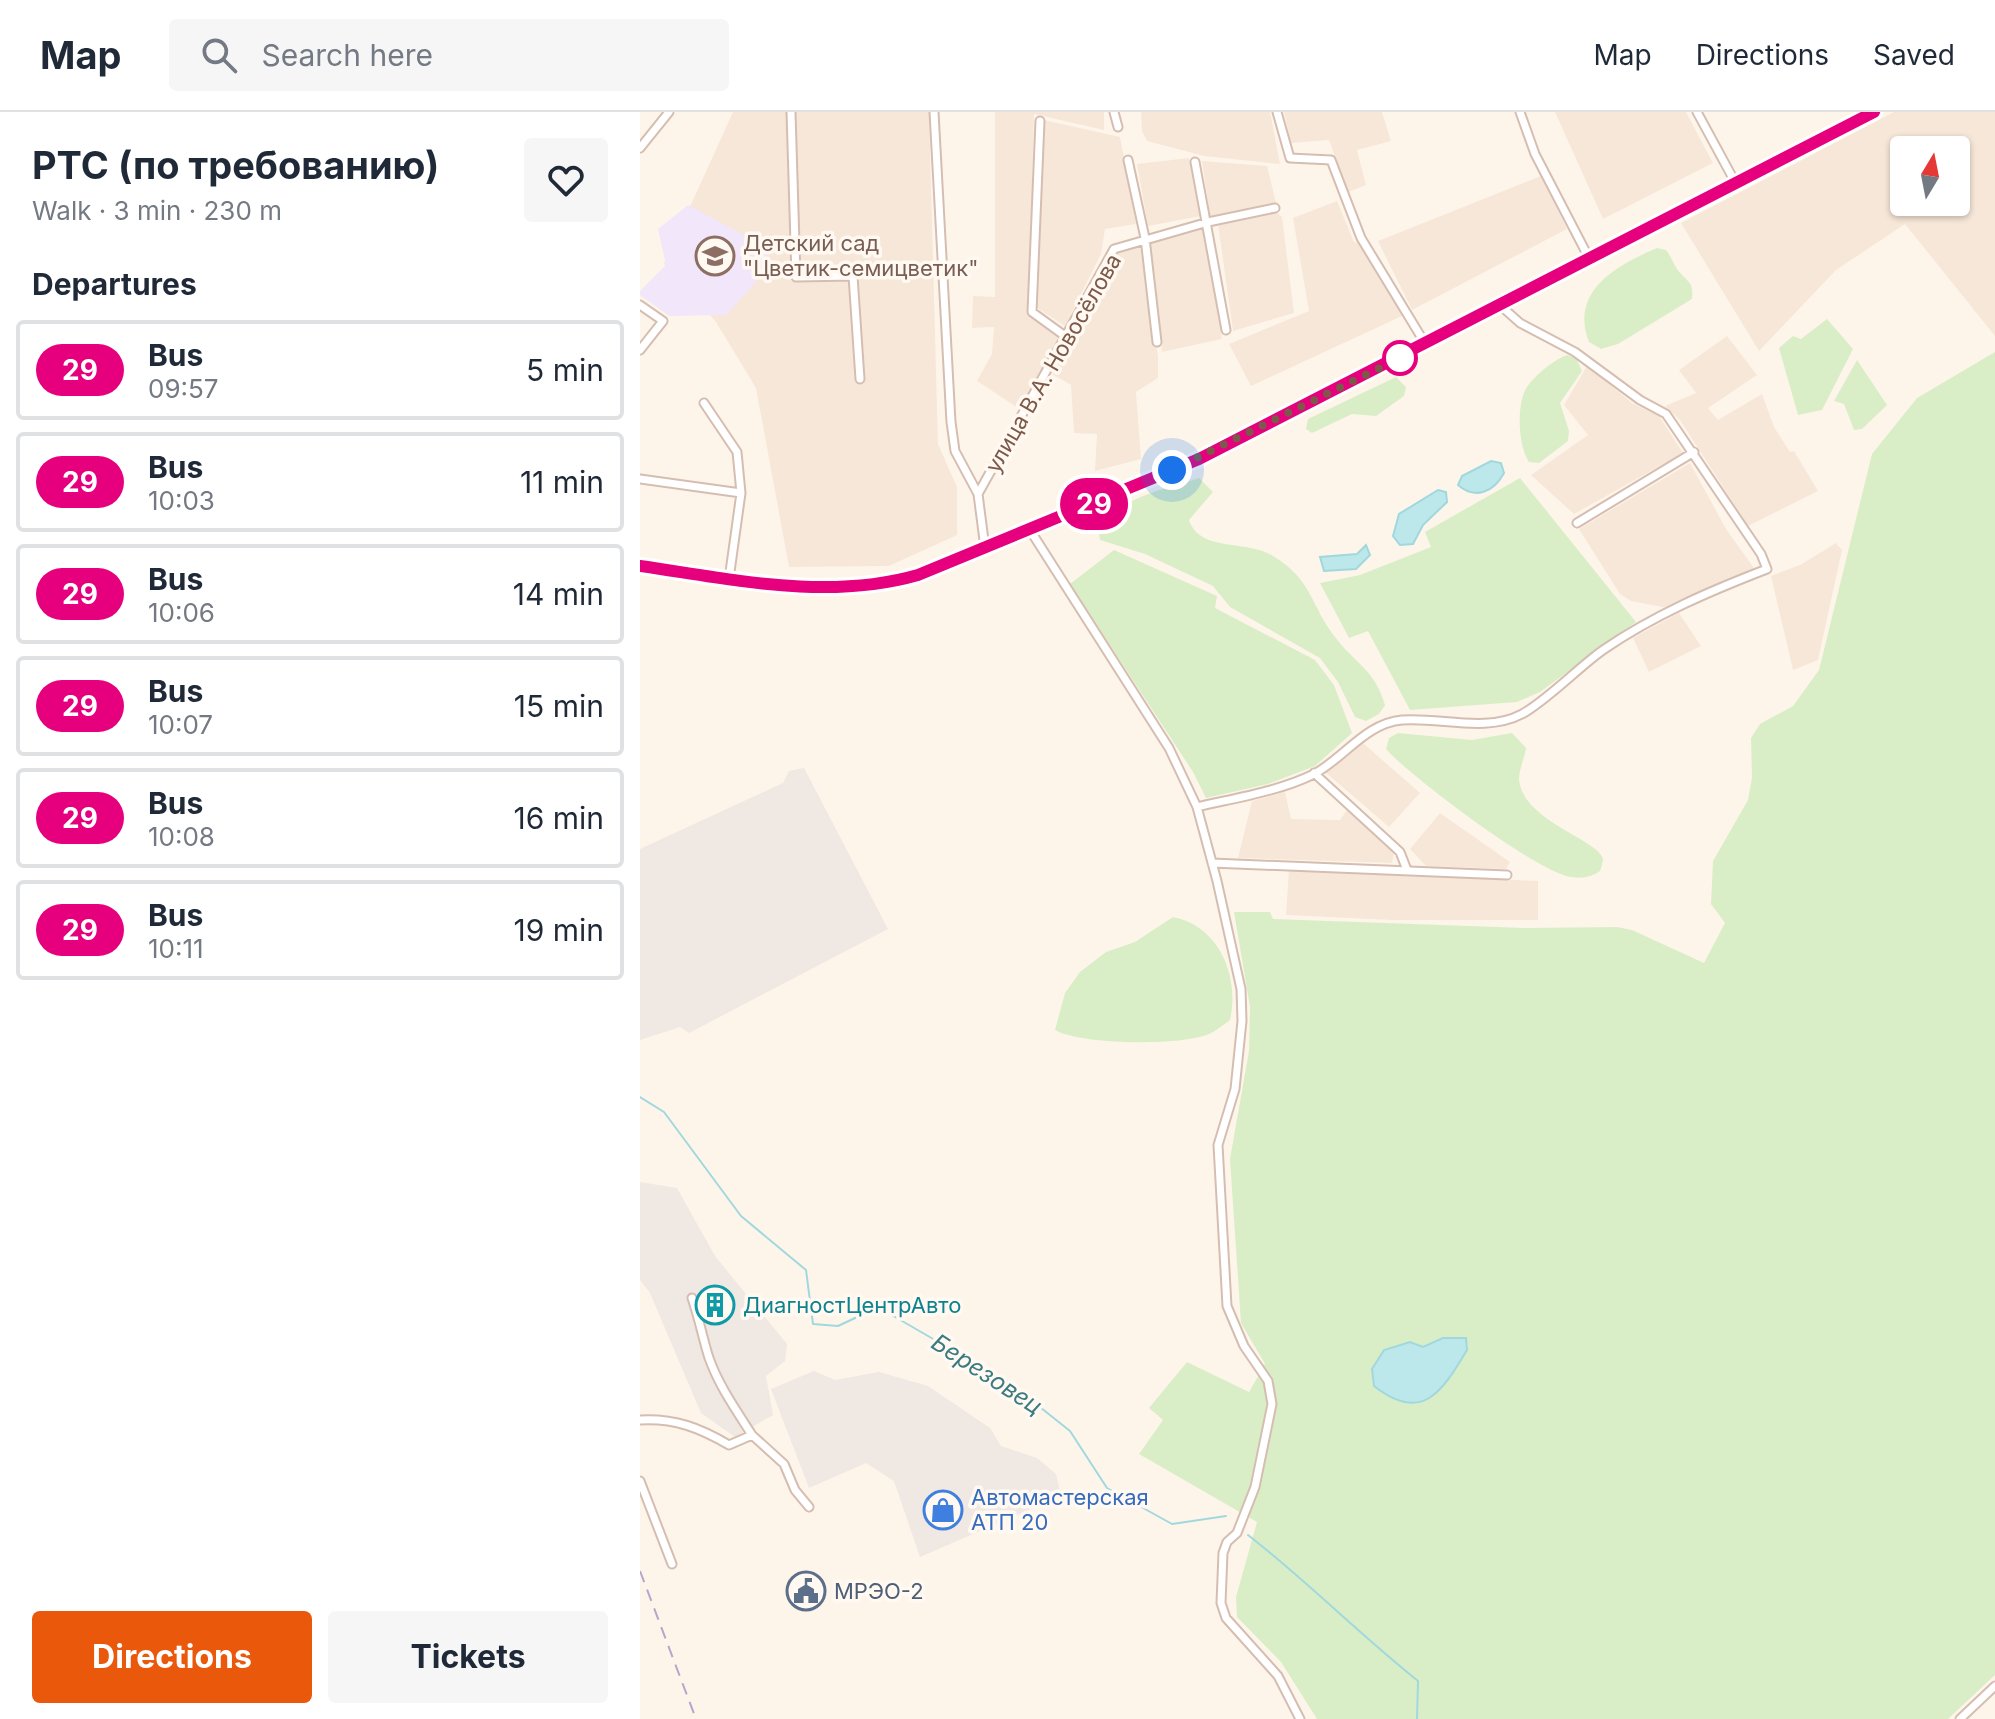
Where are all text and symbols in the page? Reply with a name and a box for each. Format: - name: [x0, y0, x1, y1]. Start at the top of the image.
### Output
- search box: [169, 19, 729, 91]
- text: Map: [40, 32, 121, 78]
- icon: search: [197, 33, 241, 77]
- text: Search here: [261, 37, 433, 73]
- text: Map: [1593, 38, 1652, 72]
- text: Directions: [1696, 38, 1829, 72]
- text: Saved: [1873, 38, 1955, 72]
- north arrow: [1890, 136, 1970, 216]
- map controls: [1890, 136, 1970, 216]
- button: heart: [524, 138, 608, 222]
- text: РТС (по требованию): [32, 142, 439, 188]
- text: Walk · 3 min · 230 m: [32, 195, 282, 226]
- place label: Детский сад "Цветик-семицветик": [743, 230, 979, 281]
- school or university icon: Детский сад "Цветик-семицветик": [694, 235, 736, 277]
- street label: улица В.А. Новосёлова: [980, 249, 1126, 477]
- text: Departures: [32, 266, 197, 302]
- text: Bus: [148, 337, 203, 373]
- unlabelled marker: [1383, 341, 1417, 375]
- text: 5 min: [526, 352, 604, 388]
- text: 29: [62, 353, 98, 387]
- text: 09:57: [148, 373, 219, 404]
- text: Bus: [148, 449, 203, 485]
- your location: [1152, 450, 1192, 490]
- text: 11 min: [520, 464, 604, 500]
- text: 29: [62, 465, 98, 499]
- line badge: 29: [1058, 478, 1130, 530]
- text: 10:03: [148, 485, 215, 516]
- text: 29: [1076, 487, 1112, 521]
- text: Bus: [148, 561, 203, 597]
- text: 14 min: [513, 576, 604, 612]
- text: 29: [62, 577, 98, 611]
- text: 10:06: [148, 597, 215, 628]
- text: Bus: [148, 673, 203, 709]
- text: 15 min: [514, 688, 604, 724]
- text: 29: [62, 689, 98, 723]
- text: 10:07: [148, 709, 213, 740]
- text: Bus: [148, 785, 203, 821]
- text: 16 min: [513, 800, 604, 836]
- text: 29: [62, 801, 98, 835]
- text: 10:08: [148, 821, 215, 852]
- text: Bus: [148, 897, 203, 933]
- text: 19 min: [513, 912, 604, 948]
- text: 29: [62, 913, 98, 947]
- text: 10:11: [148, 933, 204, 964]
- building icon: ДиагностЦентрАвто: [694, 1284, 736, 1326]
- place label: ДиагностЦентрАвто: [743, 1292, 961, 1318]
- water label: Березовец: [926, 1328, 1048, 1420]
- place label: Автомастерская АТП 20: [971, 1484, 1149, 1535]
- shop icon: Автомастерская АТП 20: [922, 1489, 964, 1531]
- public building icon: МРЭО-2: [785, 1570, 827, 1612]
- place label: МРЭО-2: [834, 1578, 924, 1604]
- button: Directions: [32, 1611, 312, 1703]
- button: Tickets: [328, 1611, 608, 1703]

